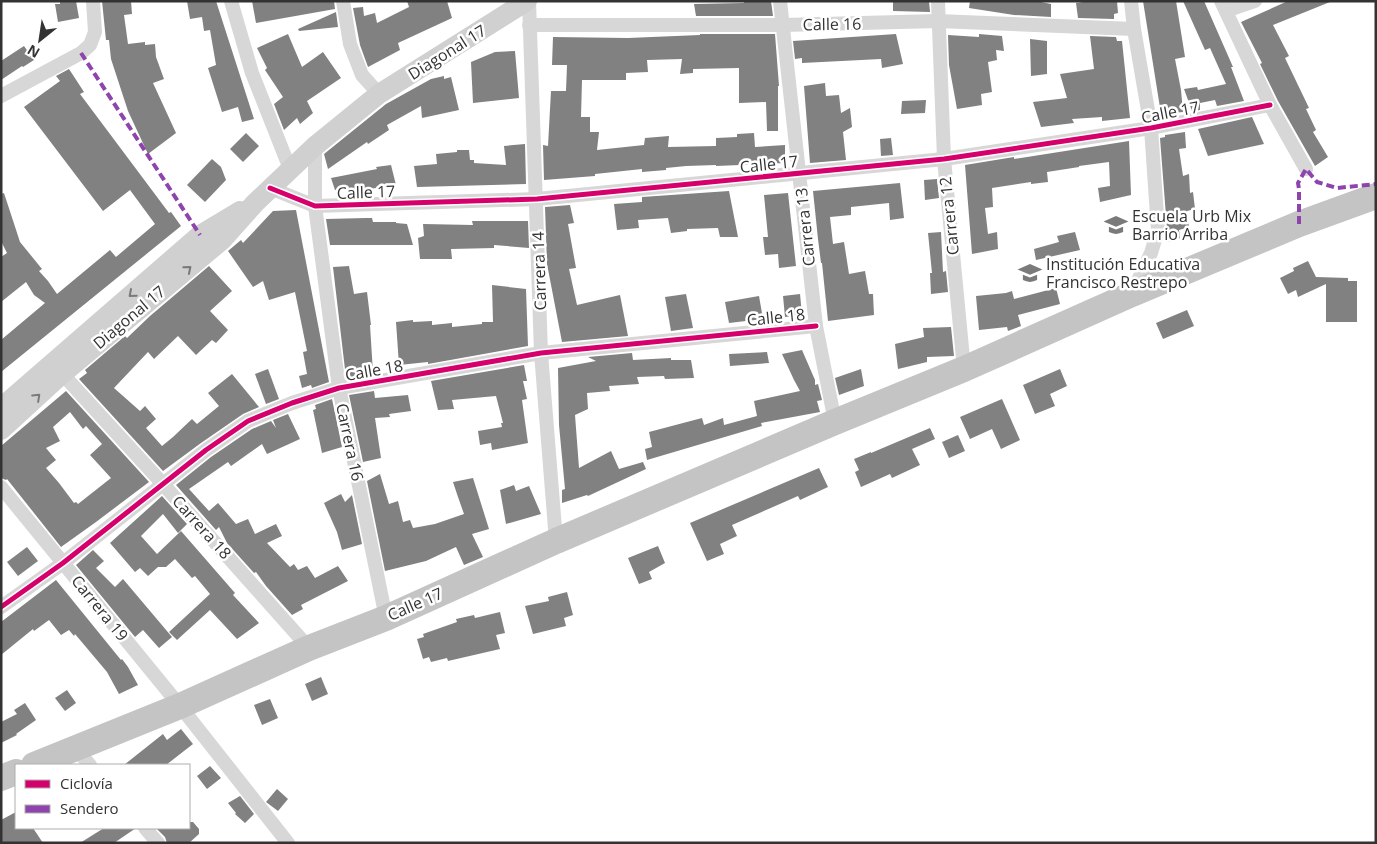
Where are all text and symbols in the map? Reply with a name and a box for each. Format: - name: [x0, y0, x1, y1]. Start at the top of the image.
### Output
- street label: Calle 16: [803, 12, 861, 36]
- north arrow: [15, 15, 65, 65]
- street label: Diagonal 17: [404, 19, 490, 85]
- text: N: [24, 41, 43, 63]
- street label: Calle 17: [1139, 96, 1201, 128]
- street label: Calle 17: [739, 150, 799, 178]
- street label: Carrera 12: [934, 176, 964, 256]
- street label: Calle 17: [336, 180, 396, 204]
- street label: Carrera 13: [790, 187, 820, 267]
- place label: Escuela Urb Mix Barrio Arriba: [1132, 205, 1252, 245]
- school or university icon: Escuela Urb Mix Barrio Arriba: [1103, 212, 1129, 238]
- street label: Carrera 14: [527, 231, 551, 311]
- place label: Institución Educativa Francisco Restrepo: [1046, 253, 1200, 293]
- school or university icon: Institución Educativa Francisco Restrepo: [1017, 260, 1043, 286]
- one-way arrow: [182, 265, 191, 274]
- street label: Diagonal 17: [88, 280, 170, 354]
- one-way arrow: [128, 288, 137, 297]
- street label: Calle 18: [746, 303, 806, 331]
- street label: Calle 18: [343, 354, 405, 386]
- one-way arrow: [32, 393, 41, 402]
- street label: Carrera 16: [331, 401, 369, 483]
- street label: Carrera 18: [167, 490, 237, 564]
- street label: Carrera 19: [67, 570, 133, 646]
- street label: Calle 17: [384, 582, 446, 626]
- legend: [15, 764, 190, 829]
- text: Ciclovía: [60, 773, 113, 793]
- text: Sendero: [60, 798, 119, 818]

